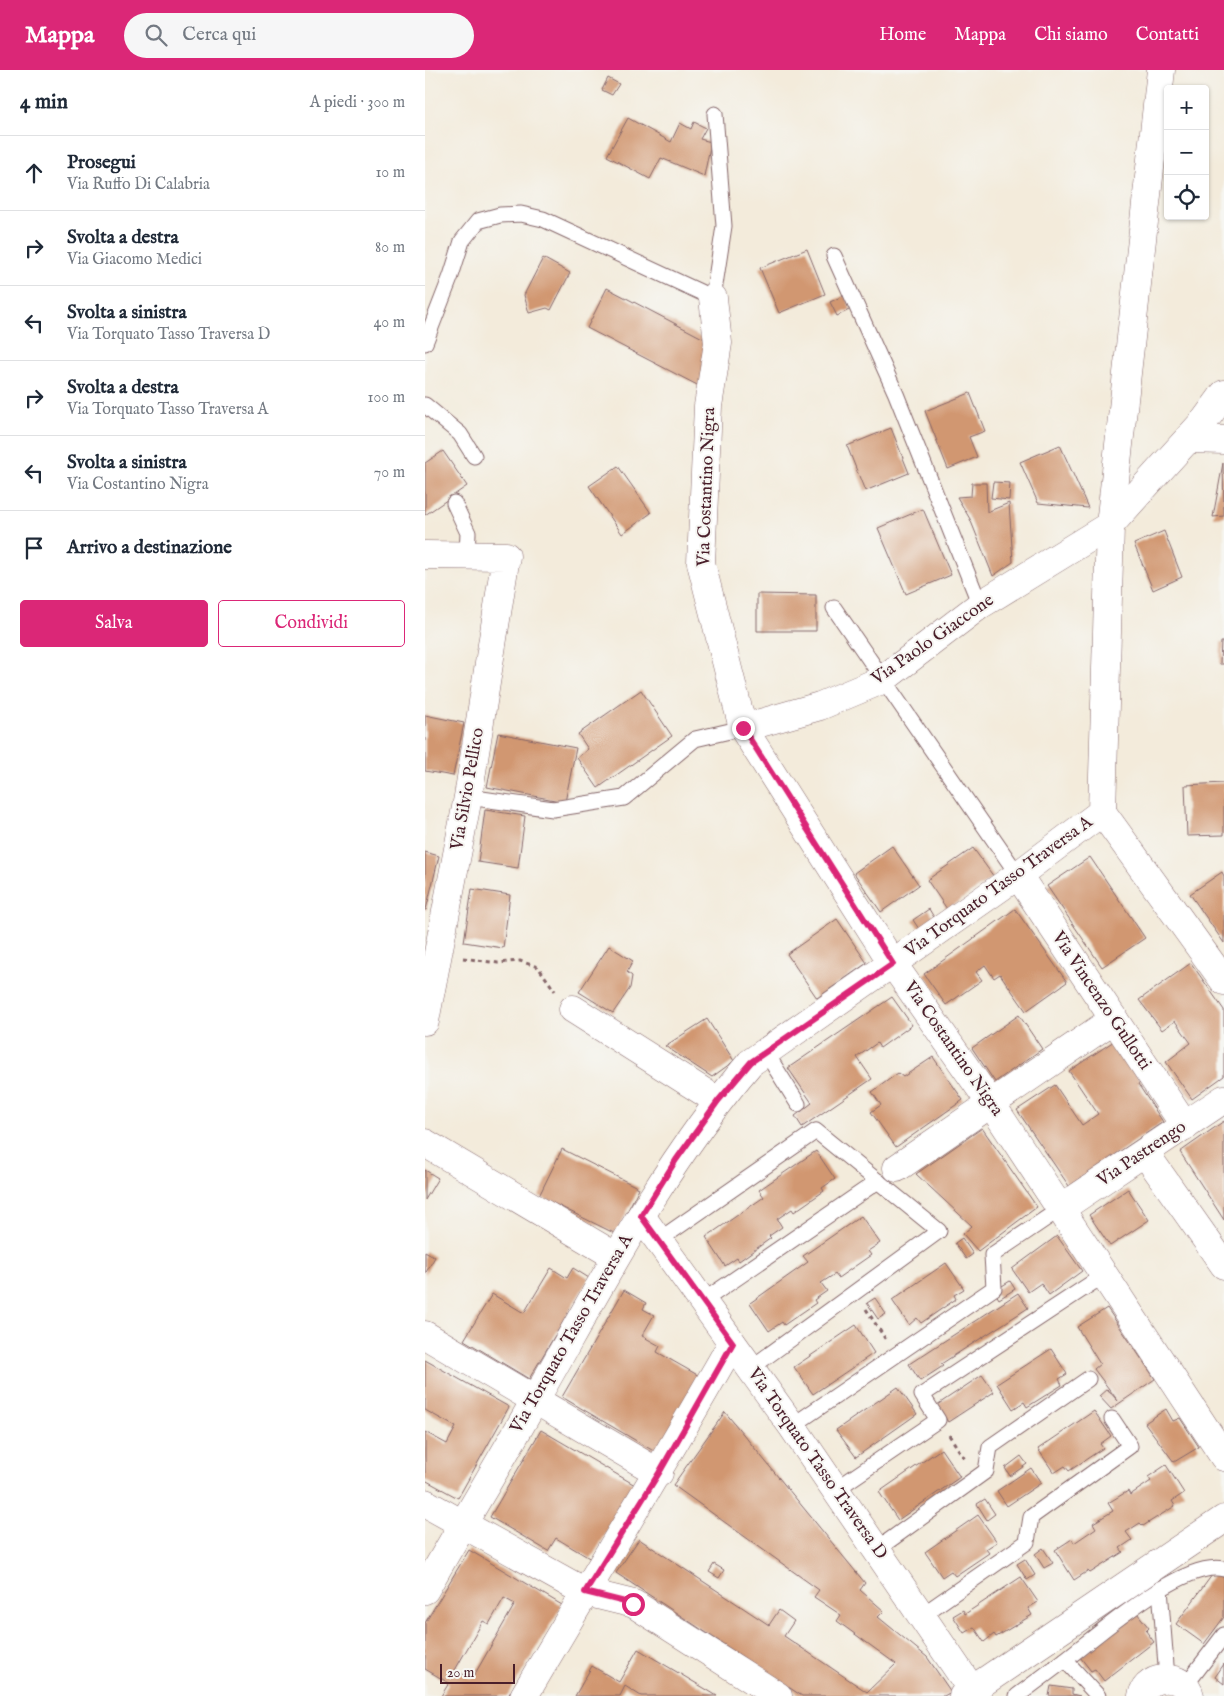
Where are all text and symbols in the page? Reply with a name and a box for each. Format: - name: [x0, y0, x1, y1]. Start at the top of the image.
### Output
- search box: [124, 13, 474, 58]
- text: Mappa: [25, 20, 94, 51]
- icon: search: [142, 21, 170, 49]
- text: Cerca qui: [182, 23, 256, 47]
- text: Home: [879, 24, 926, 47]
- text: Mappa: [954, 24, 1006, 47]
- text: Chi siamo: [1034, 24, 1108, 47]
- text: Contatti: [1136, 24, 1199, 47]
- map controls: [1164, 85, 1209, 220]
- button: +: [1164, 85, 1209, 130]
- text: 4 min: [20, 89, 68, 116]
- text: A piedi · 300 m: [310, 93, 405, 113]
- button: −: [1164, 130, 1209, 175]
- text: Prosegui: [67, 151, 136, 175]
- icon: ahead: [20, 159, 48, 187]
- text: 10 m: [375, 163, 405, 183]
- text: Via Ruffo Di Calabria: [67, 175, 210, 195]
- button: locate: [1164, 175, 1209, 220]
- text: Svolta a destra: [67, 226, 179, 250]
- icon: right: [20, 234, 48, 262]
- text: 80 m: [375, 238, 405, 258]
- text: Via Giacomo Medici: [67, 250, 202, 270]
- text: Svolta a sinistra: [67, 301, 187, 325]
- icon: left: [20, 309, 48, 337]
- text: 40 m: [373, 313, 405, 333]
- text: Via Torquato Tasso Traversa D: [67, 325, 270, 345]
- text: Svolta a destra: [67, 376, 179, 400]
- icon: right: [20, 384, 48, 412]
- text: 100 m: [368, 388, 405, 408]
- text: Via Torquato Tasso Traversa A: [67, 400, 268, 420]
- street label: Via Costantino Nigra: [693, 407, 721, 568]
- text: Svolta a sinistra: [67, 451, 187, 475]
- icon: left: [20, 459, 48, 487]
- text: 70 m: [374, 463, 405, 483]
- text: Via Costantino Nigra: [67, 475, 209, 495]
- icon: arrive: [20, 534, 48, 562]
- text: Arrivo a destinazione: [67, 536, 232, 560]
- street label: Via Paolo Giaccone: [866, 589, 999, 691]
- button: Salva: [20, 600, 208, 647]
- button: Condividi: [218, 600, 405, 647]
- route end: [732, 717, 755, 740]
- street label: Via Silvio Pellico: [446, 726, 490, 853]
- street label: Via Torquato Tasso Traversa A: [900, 811, 1098, 963]
- street label: Via Vincenzo Gullotti: [1046, 926, 1156, 1075]
- street label: Via Costantino Nigra: [897, 976, 1008, 1121]
- street label: Via Pastrengo: [1092, 1116, 1191, 1193]
- street label: Via Torquato Tasso Traversa A: [505, 1229, 639, 1439]
- street label: Via Torquato Tasso Traversa D: [741, 1363, 892, 1564]
- route start: [622, 1593, 645, 1616]
- scale bar: [440, 1661, 515, 1684]
- text: 20 m: [447, 1664, 474, 1682]

